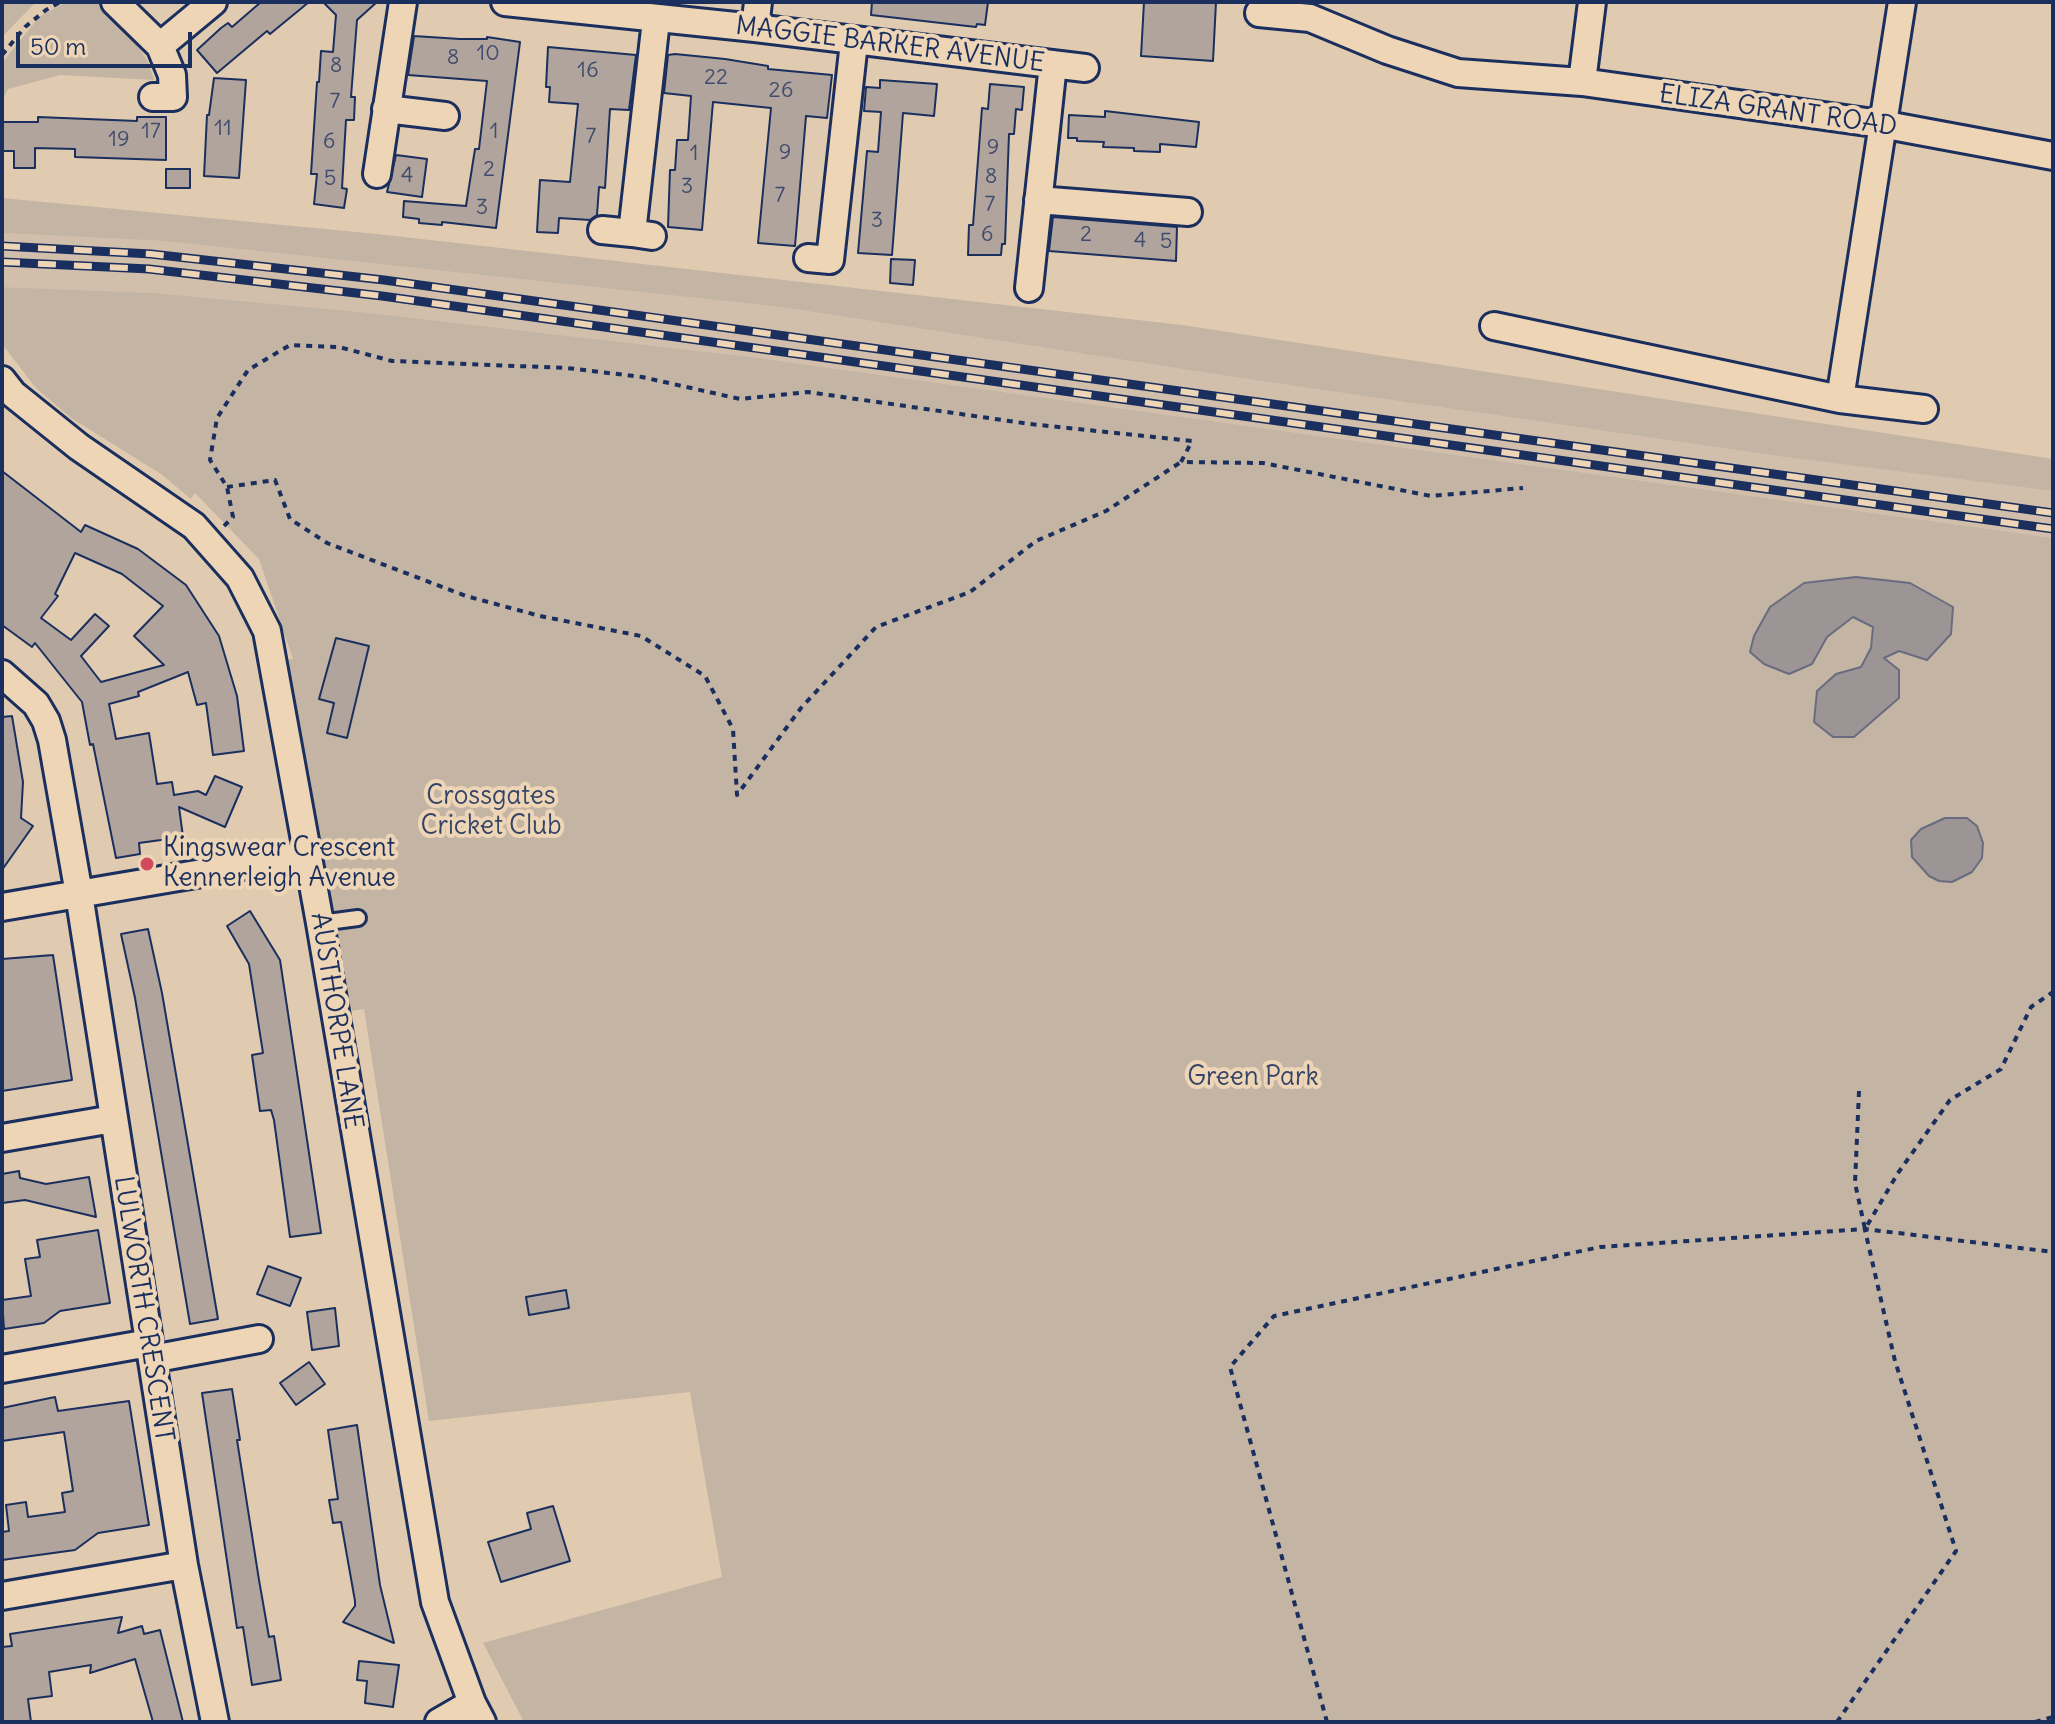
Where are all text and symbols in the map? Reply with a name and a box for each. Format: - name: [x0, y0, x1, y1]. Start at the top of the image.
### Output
- street label: MAGGIE BARKER AVENUE: [734, 11, 1046, 79]
- scale bar: [20, 16, 196, 66]
- text: 50 m: [30, 31, 86, 61]
- house number: 10: [476, 41, 500, 67]
- house number: 8: [447, 45, 459, 71]
- house number: 8: [330, 53, 342, 79]
- house number: 16: [577, 58, 599, 84]
- house number: 22: [704, 65, 728, 91]
- house number: 26: [769, 78, 793, 104]
- street label: ELIZA GRANT ROAD: [1657, 79, 1899, 143]
- house number: 7: [330, 89, 340, 115]
- house number: 11: [214, 116, 232, 142]
- house number: 17: [141, 119, 161, 145]
- house number: 1: [490, 119, 498, 145]
- house number: 7: [586, 124, 596, 150]
- house number: 19: [108, 127, 130, 153]
- house number: 6: [323, 129, 335, 155]
- house number: 9: [987, 135, 999, 161]
- house number: 9: [779, 140, 791, 166]
- house number: 1: [690, 141, 698, 167]
- house number: 2: [483, 157, 495, 183]
- house number: 4: [401, 163, 413, 189]
- house number: 8: [985, 164, 997, 190]
- house number: 5: [324, 166, 336, 192]
- house number: 3: [681, 174, 693, 200]
- house number: 7: [775, 183, 785, 209]
- house number: 7: [985, 192, 995, 218]
- house number: 3: [476, 195, 488, 221]
- house number: 3: [871, 208, 883, 234]
- house number: 6: [981, 222, 993, 248]
- house number: 2: [1080, 222, 1092, 248]
- house number: 4: [1134, 228, 1146, 254]
- house number: 5: [1160, 229, 1172, 255]
- park label: Crossgates Cricket Club: [420, 781, 562, 842]
- place label: Kingswear Crescent Kennerleigh Avenue: [163, 833, 396, 894]
- marker: Kingswear Crescent Kennerleigh Avenue: [138, 855, 156, 873]
- street label: AUSTHORPE LANE: [303, 910, 369, 1132]
- park label: Green Park: [1187, 1062, 1319, 1094]
- street label: LULWORTH CRESCENT: [107, 1174, 179, 1444]

